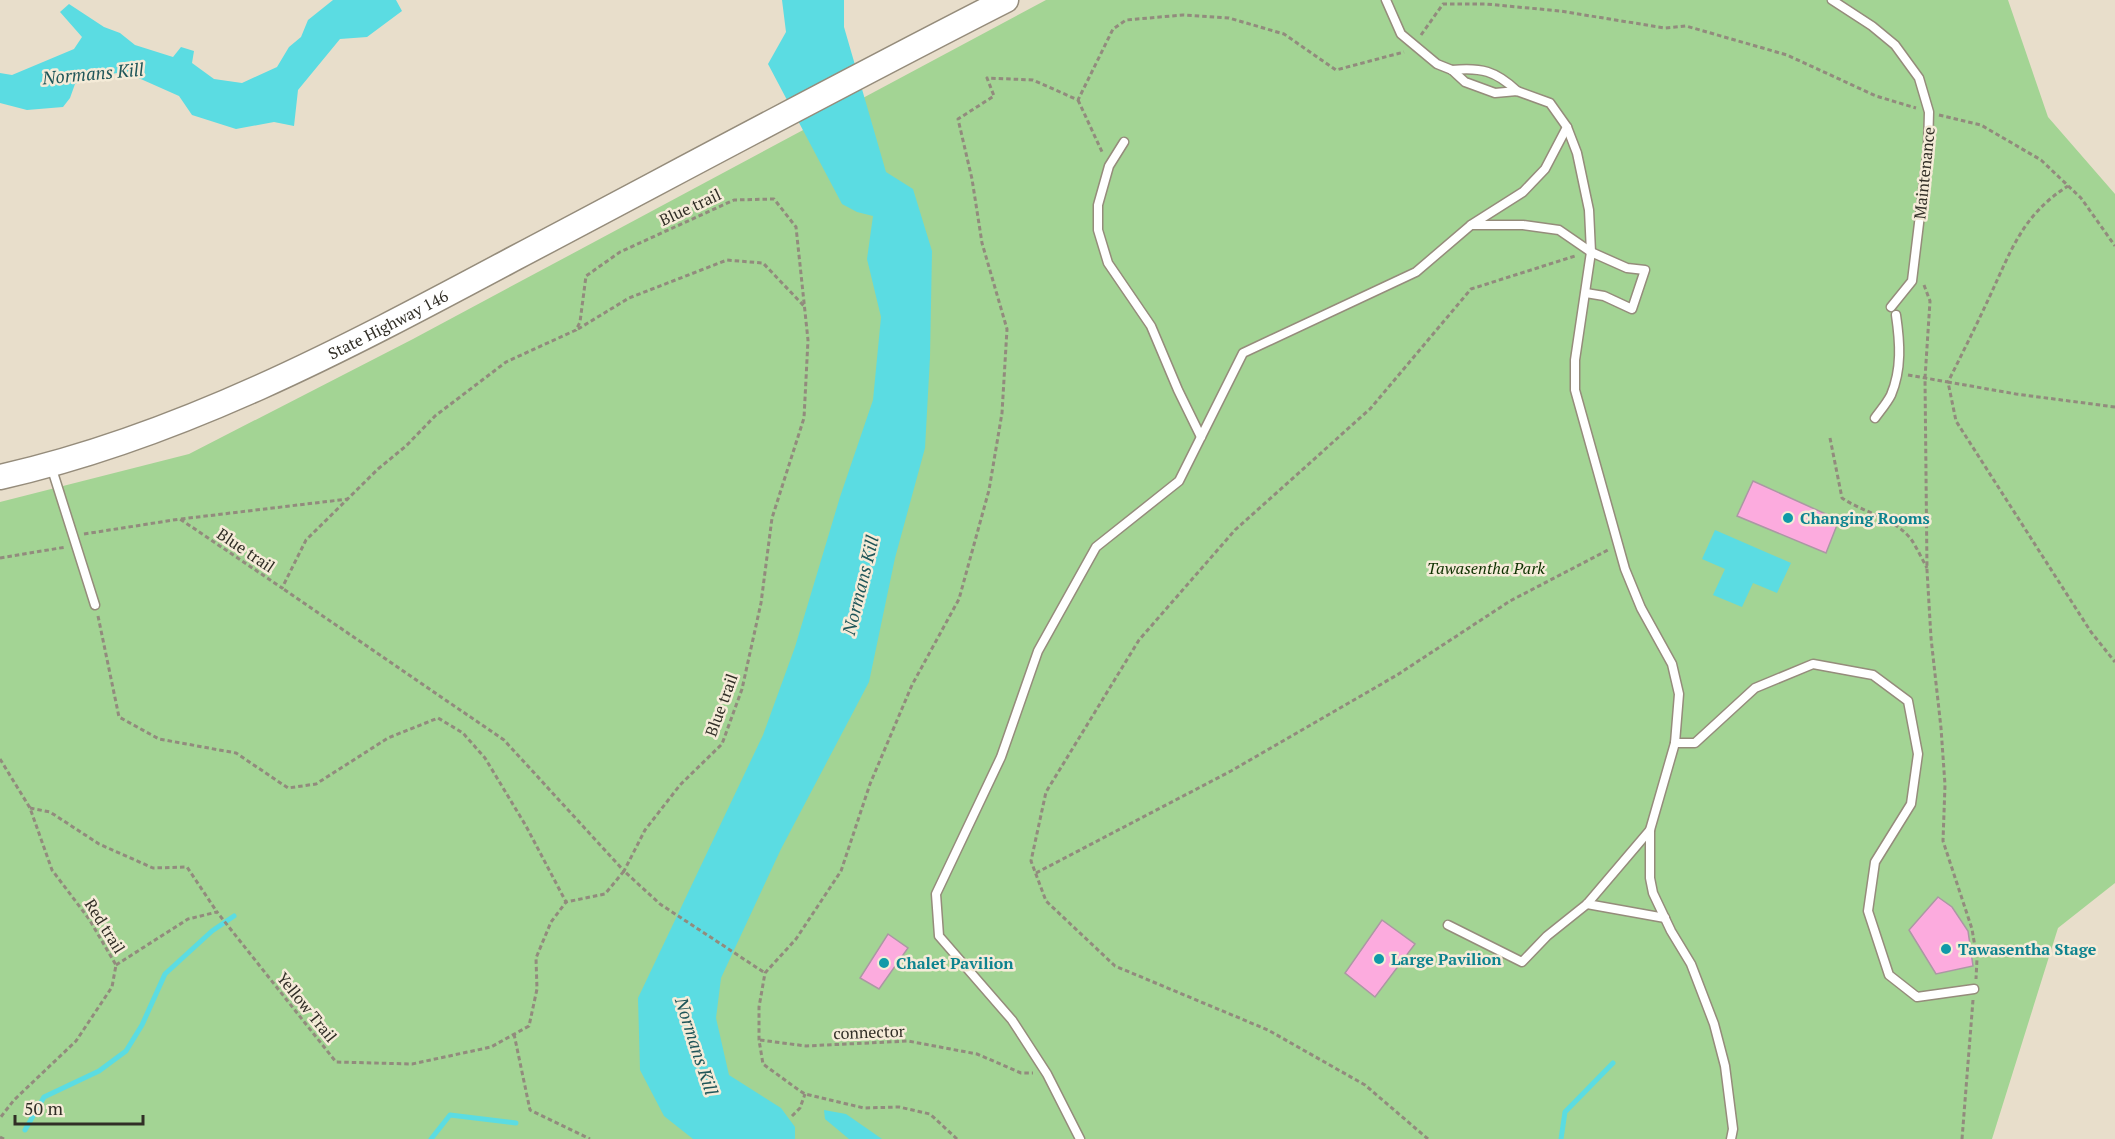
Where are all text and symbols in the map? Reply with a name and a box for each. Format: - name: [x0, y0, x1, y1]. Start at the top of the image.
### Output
- water label: Normans Kill: [40, 57, 145, 89]
- street label: Maintenance: [1908, 126, 1940, 220]
- street label: Blue trail: [656, 183, 725, 231]
- street label: State Highway 146: [324, 284, 452, 364]
- place label: Changing Rooms: [1800, 507, 1930, 529]
- marker: Changing Rooms: [1781, 511, 1795, 525]
- street label: Blue trail: [213, 523, 279, 578]
- water label: Normans Kill: [836, 533, 884, 638]
- park label: Tawasentha Park: [1427, 557, 1545, 579]
- street label: Blue trail: [699, 670, 743, 740]
- street label: Red trail: [80, 895, 130, 958]
- place label: Tawasentha Stage: [1958, 938, 2097, 960]
- marker: Tawasentha Stage: [1939, 942, 1953, 956]
- place label: Large Pavilion: [1391, 948, 1502, 970]
- place label: Chalet Pavilion: [896, 952, 1014, 974]
- marker: Large Pavilion: [1372, 952, 1386, 966]
- marker: Chalet Pavilion: [877, 956, 891, 970]
- street label: Yellow Trail: [272, 967, 342, 1047]
- water label: Normans Kill: [670, 993, 724, 1098]
- street label: connector: [833, 1020, 906, 1044]
- scale bar: [15, 1088, 142, 1126]
- text: 50 m: [24, 1096, 64, 1120]

